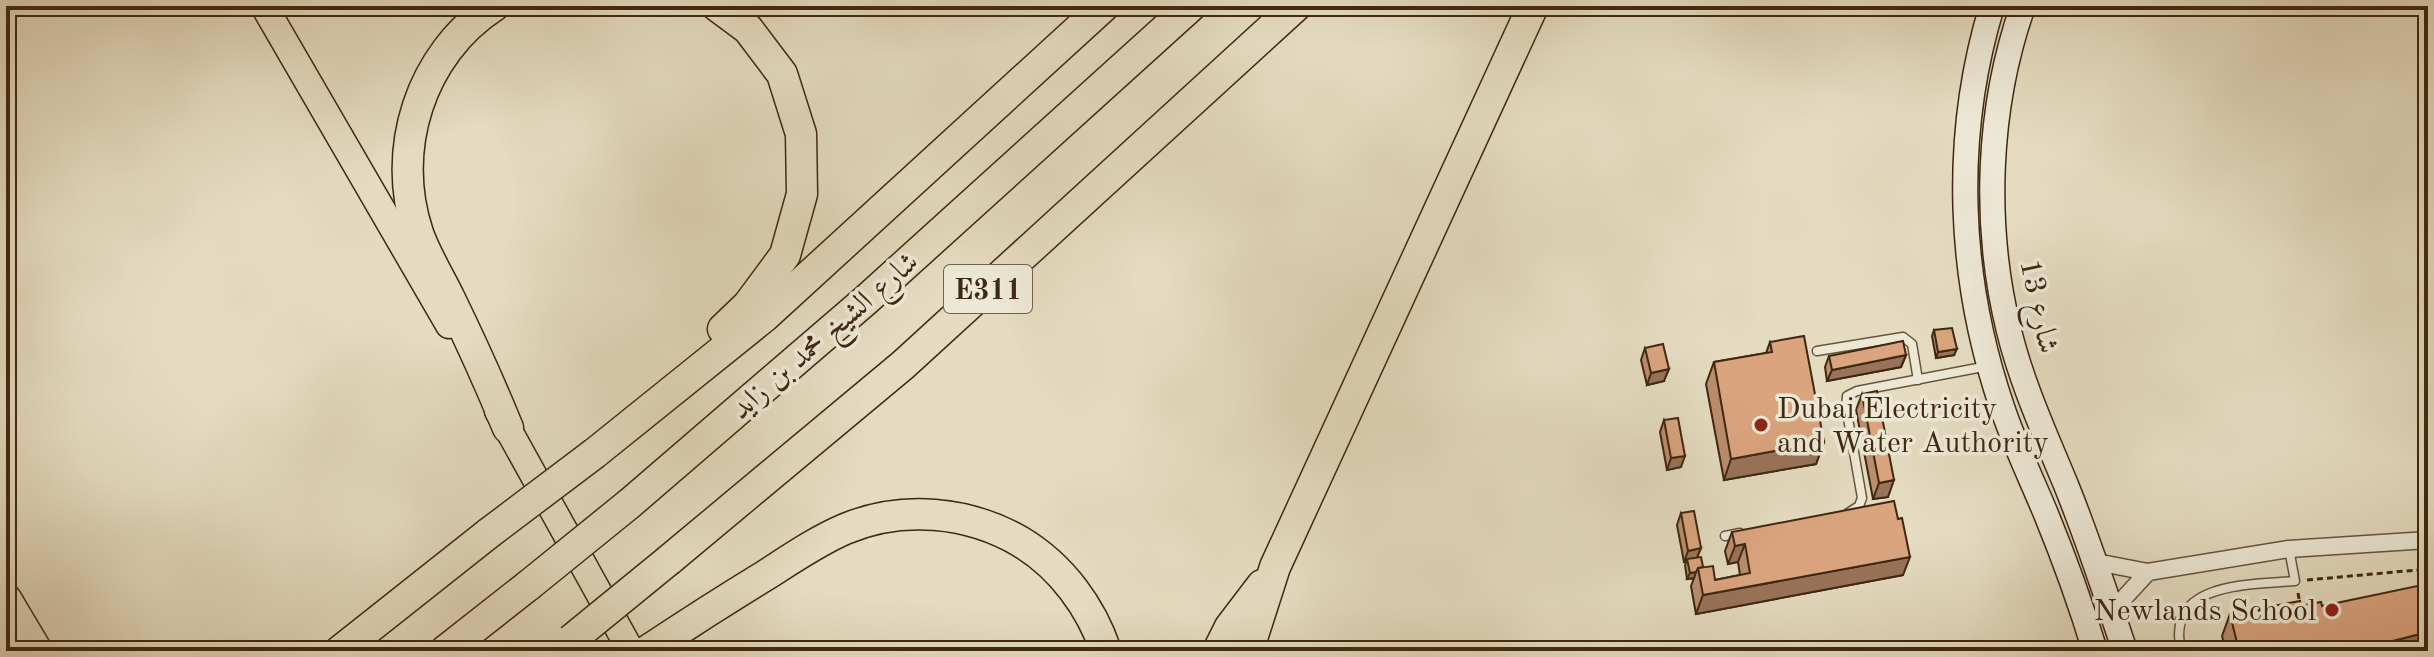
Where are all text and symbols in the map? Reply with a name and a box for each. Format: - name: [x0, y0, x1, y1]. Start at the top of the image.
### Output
- street label: شارع الشيخ محمد بن زايد: [726, 247, 931, 433]
- street label: شارع 13: [2006, 257, 2063, 358]
- road number: E311: [944, 265, 1032, 313]
- place label: Dubai Electricity and Water Authority: [1777, 395, 2049, 459]
- marker: Dubai Electricity and Water Authority: [1752, 416, 1770, 434]
- place label: Newlands School: [2094, 597, 2316, 627]
- marker: Newlands School: [2323, 601, 2341, 619]

